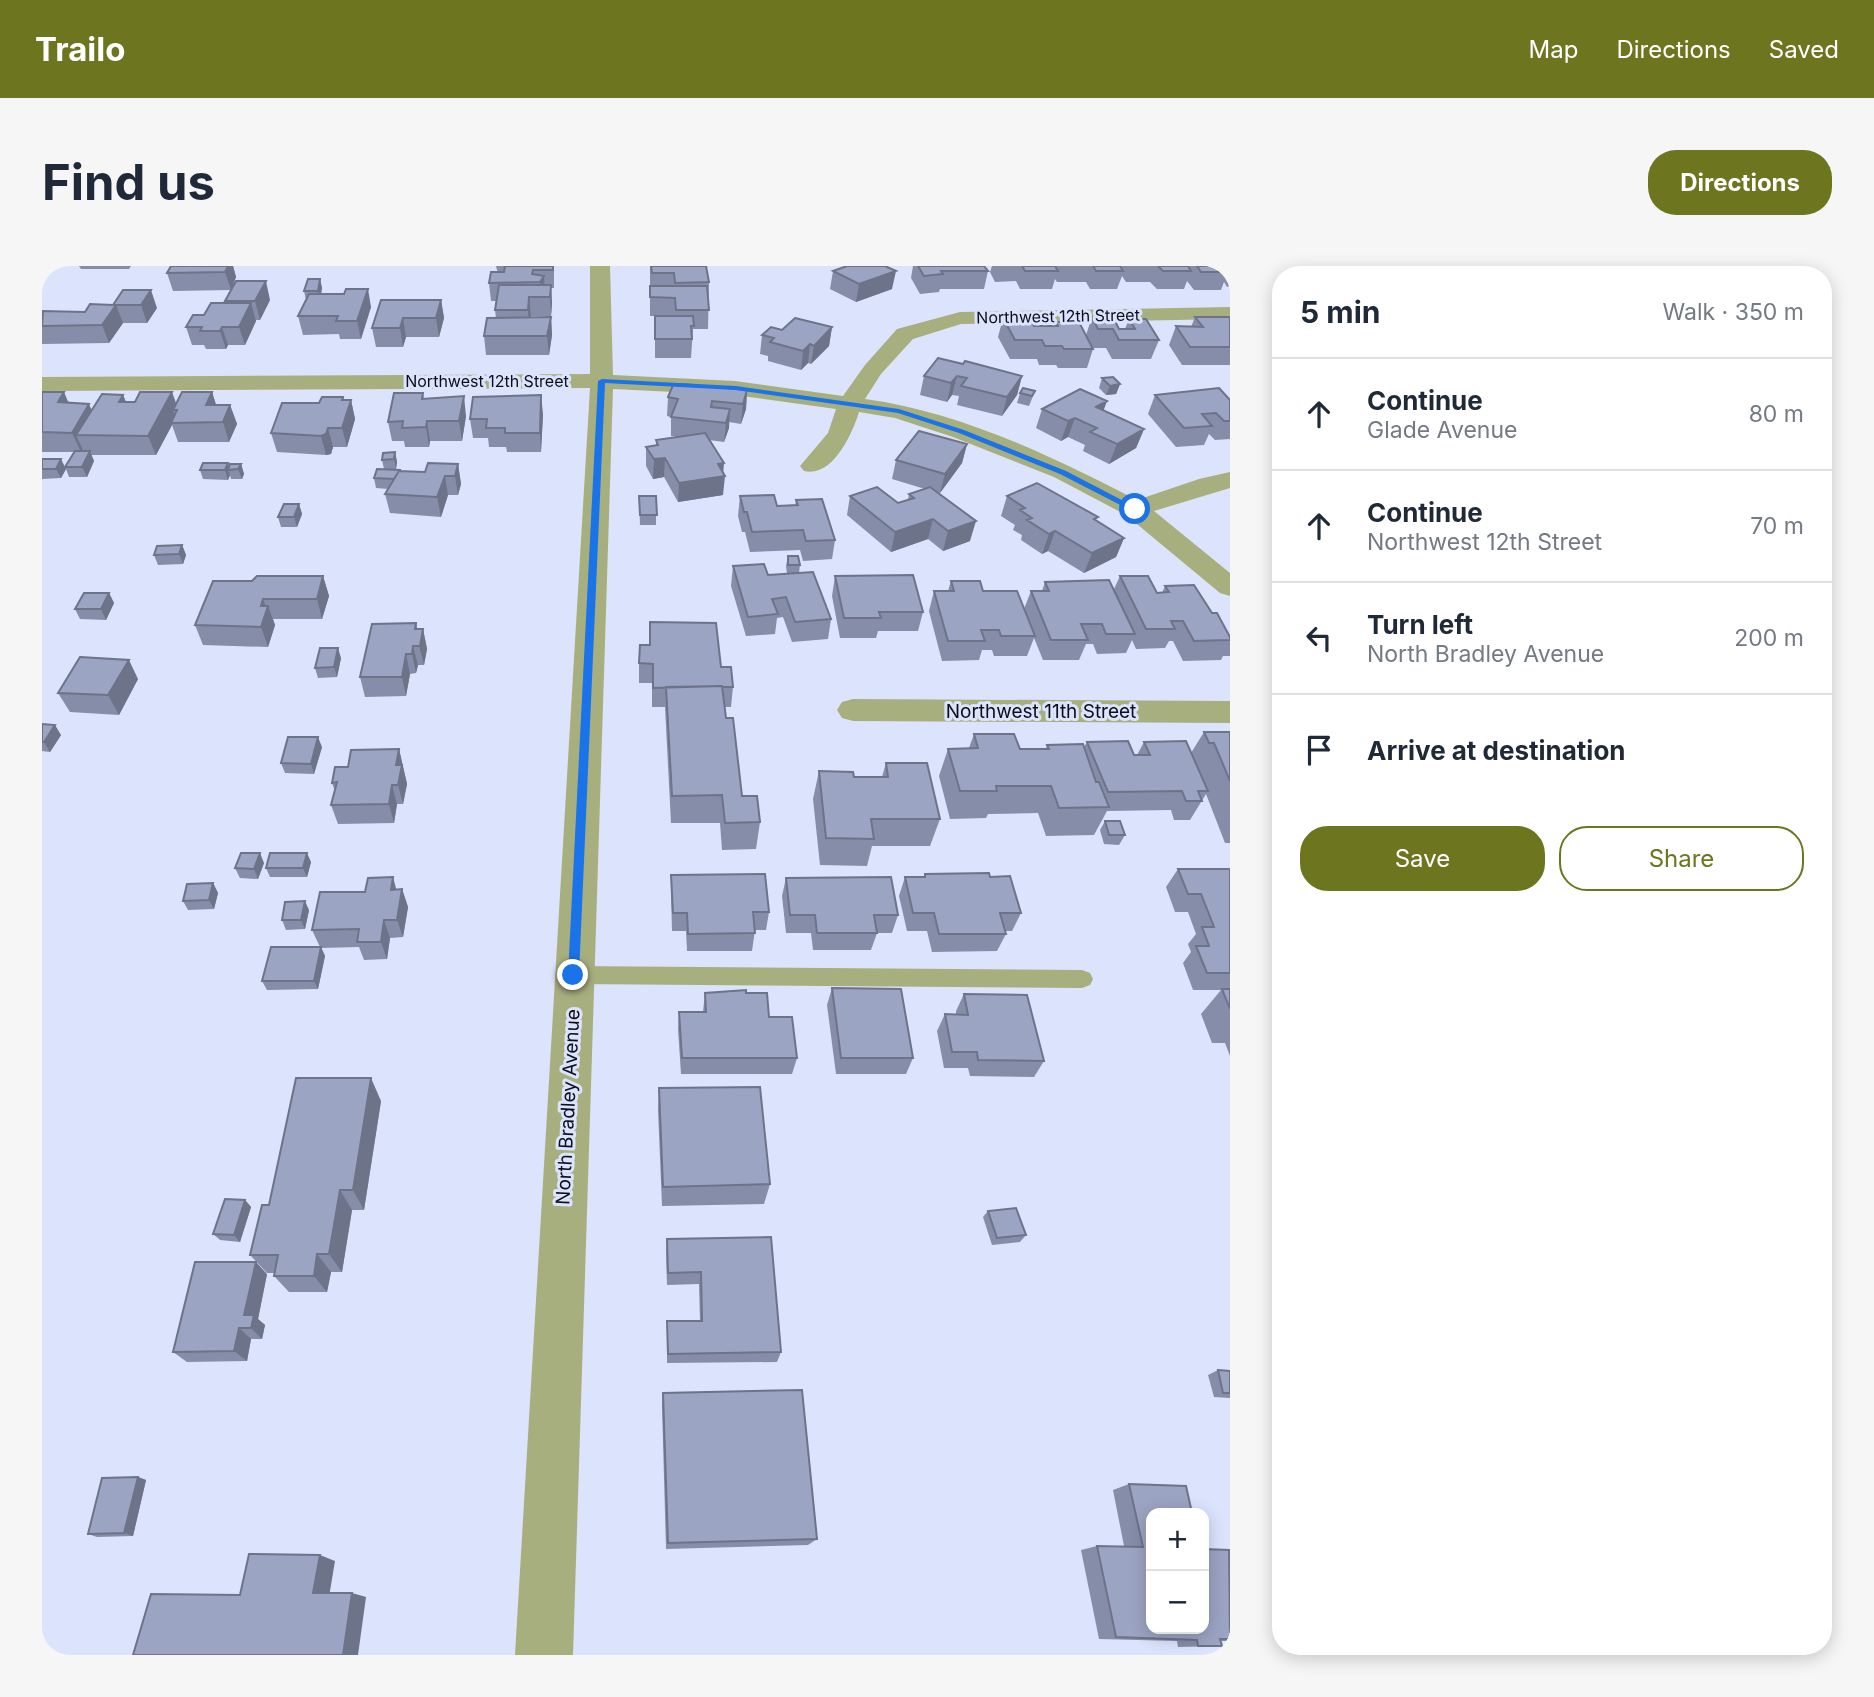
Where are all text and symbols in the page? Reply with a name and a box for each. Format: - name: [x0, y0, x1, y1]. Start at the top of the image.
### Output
- text: Trailo: [35, 29, 125, 69]
- text: Map: [1529, 35, 1578, 64]
- text: Directions: [1616, 35, 1731, 64]
- text: Saved: [1769, 35, 1839, 64]
- button: Directions: [1648, 150, 1832, 215]
- text: Find us: [42, 153, 215, 212]
- text: 5 min: [1300, 294, 1380, 330]
- text: Walk · 350 m: [1663, 298, 1804, 326]
- street label: Northwest 12th Street: [976, 305, 1140, 327]
- street label: Northwest 12th Street: [405, 371, 569, 391]
- text: Continue: [1367, 385, 1483, 416]
- icon: ahead: [1300, 395, 1338, 433]
- text: 80 m: [1749, 400, 1804, 428]
- text: Glade Avenue: [1367, 416, 1517, 444]
- route start: [1119, 493, 1150, 524]
- text: Continue: [1367, 497, 1483, 528]
- icon: ahead: [1300, 507, 1338, 545]
- text: 70 m: [1750, 512, 1804, 540]
- text: Northwest 12th Street: [1367, 528, 1602, 556]
- text: Turn left: [1367, 609, 1473, 640]
- icon: left: [1300, 619, 1338, 657]
- text: 200 m: [1734, 624, 1804, 652]
- text: North Bradley Avenue: [1367, 640, 1604, 668]
- street label: Northwest 11th Street: [946, 700, 1136, 723]
- icon: arrive: [1300, 731, 1338, 769]
- text: Arrive at destination: [1367, 735, 1626, 766]
- button: Save: [1300, 826, 1545, 891]
- button: Share: [1559, 826, 1804, 891]
- route end: [557, 959, 588, 990]
- street label: North Bradley Avenue: [551, 1009, 585, 1205]
- map controls: [1146, 1508, 1209, 1634]
- button: +: [1146, 1508, 1209, 1571]
- button: −: [1146, 1571, 1209, 1634]

